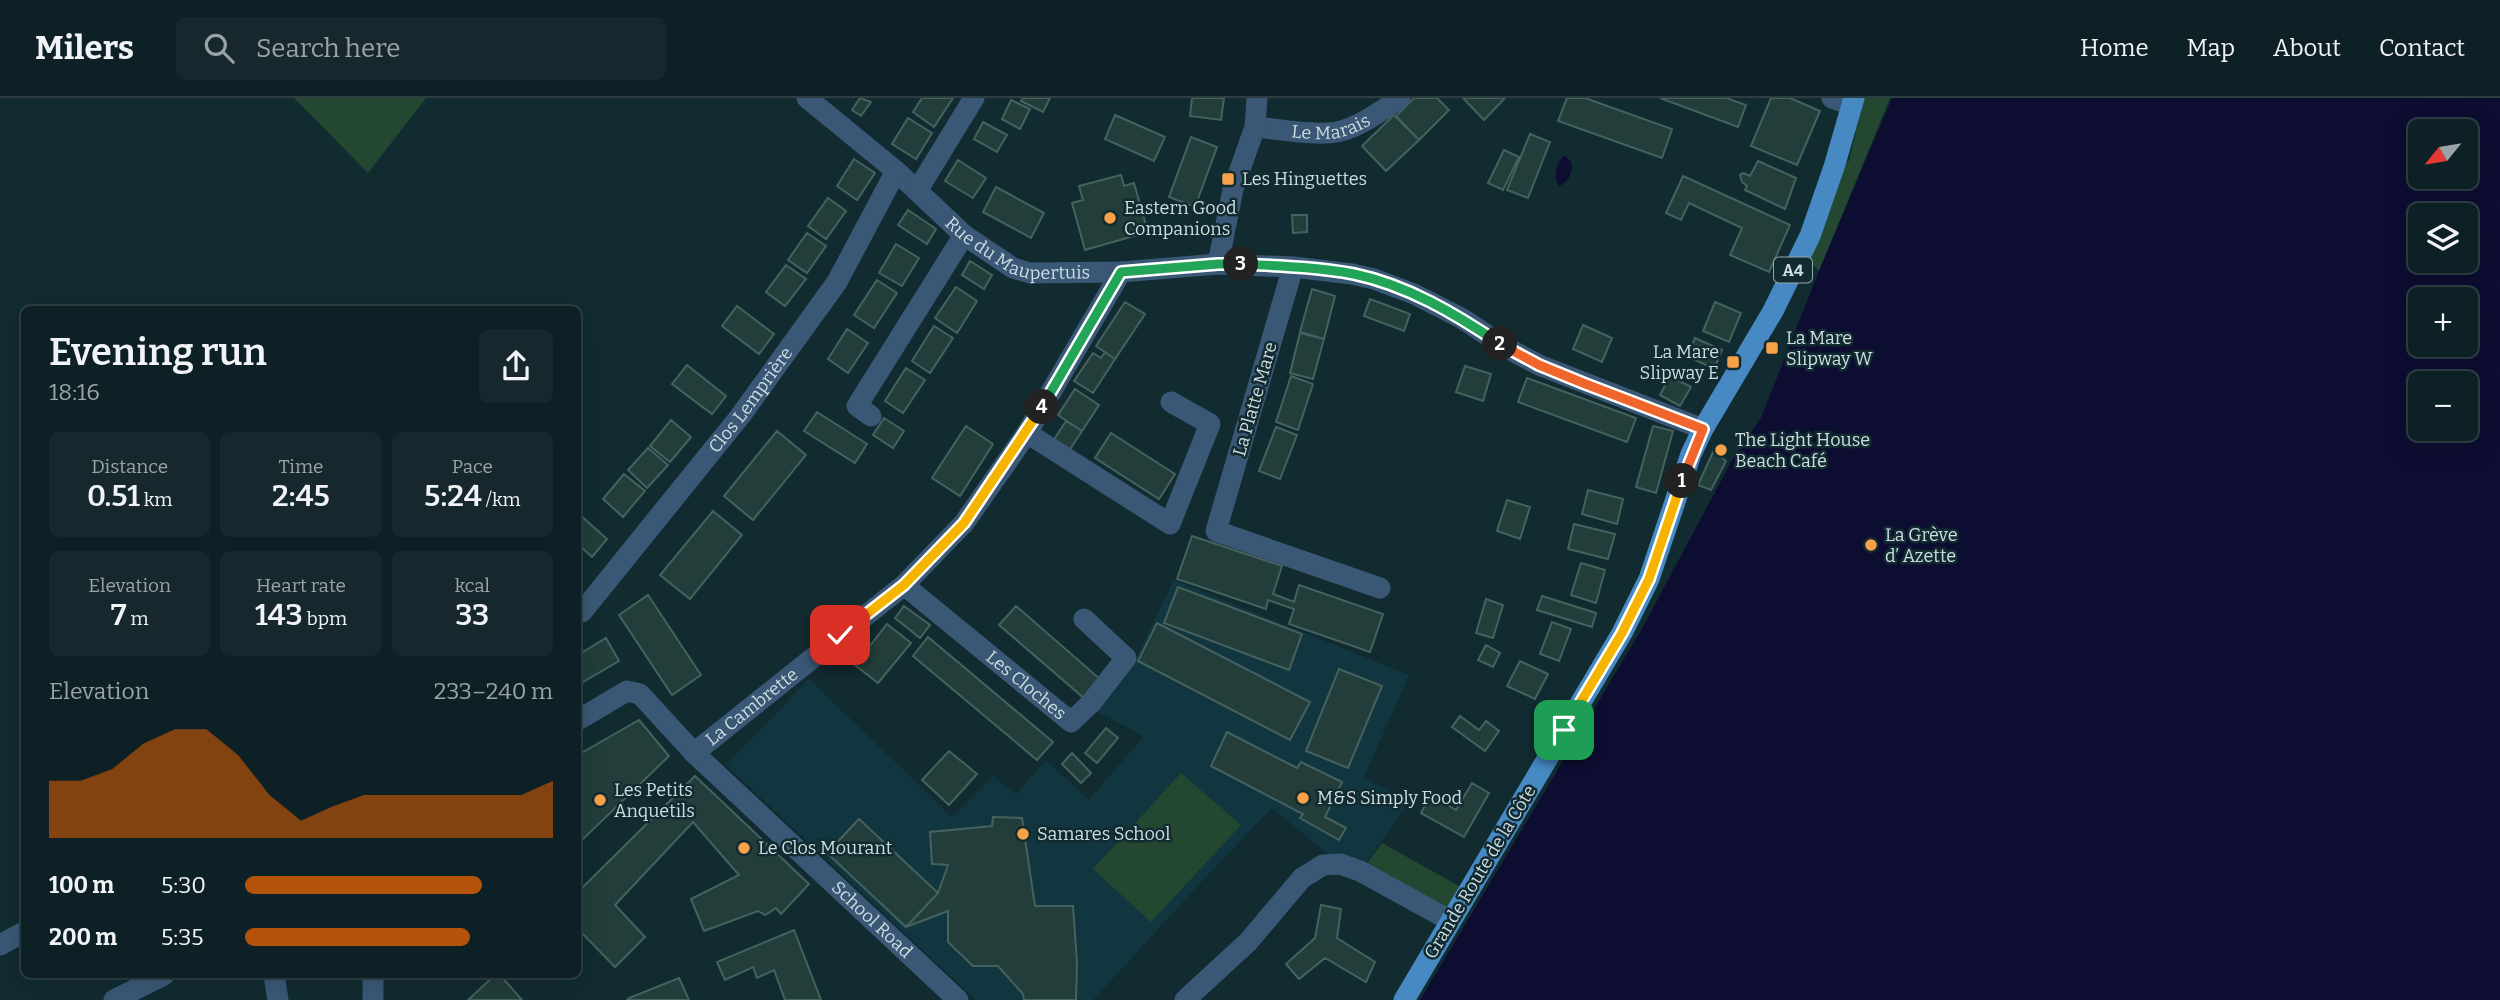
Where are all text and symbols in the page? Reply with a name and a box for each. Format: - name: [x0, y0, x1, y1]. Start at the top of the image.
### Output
- search box: [176, 17, 666, 80]
- text: Milers: [35, 28, 134, 68]
- icon: search: [200, 29, 238, 67]
- text: Search here: [256, 33, 400, 64]
- text: Home: [2080, 34, 2149, 62]
- text: Map: [2187, 34, 2235, 62]
- text: About: [2273, 34, 2341, 62]
- text: Contact: [2379, 34, 2465, 62]
- street label: Le Marais: [1291, 109, 1374, 144]
- north arrow: [2408, 119, 2478, 189]
- map controls: [2408, 119, 2478, 441]
- place label: Les Hinguettes: [1242, 168, 1367, 190]
- marker: Les Hinguettes: [1220, 171, 1236, 187]
- place label: Eastern Good Companions: [1124, 197, 1237, 240]
- button: layers: [2408, 203, 2478, 273]
- marker: Eastern Good Companions: [1102, 210, 1118, 226]
- street label: Rue du Maupertuis: [941, 212, 1090, 284]
- pin: 3: [1224, 246, 1258, 282]
- text: 3: [1235, 252, 1246, 275]
- road number: A4: [1774, 258, 1812, 282]
- button: +: [2408, 287, 2478, 357]
- pin: 2: [1482, 327, 1518, 362]
- place label: La Mare Slipway W: [1786, 327, 1873, 370]
- text: Evening run: [49, 329, 267, 375]
- button: share: [479, 329, 553, 403]
- text: 2: [1494, 332, 1505, 355]
- street label: La Platte Mare: [1228, 339, 1282, 459]
- marker: La Mare Slipway W: [1764, 340, 1780, 356]
- place label: La Mare Slipway E: [1640, 341, 1719, 384]
- street label: Clos Lemprière: [704, 343, 797, 457]
- marker: La Mare Slipway E: [1725, 354, 1741, 370]
- button: −: [2408, 371, 2478, 441]
- text: 18:16: [49, 378, 100, 406]
- pin: 4: [1024, 390, 1060, 424]
- text: 4: [1036, 395, 1047, 418]
- place label: The Light House Beach Café: [1735, 429, 1870, 472]
- marker: The Light House Beach Café: [1713, 442, 1729, 458]
- text: Distance: [91, 455, 168, 478]
- text: Time: [279, 455, 323, 478]
- text: Pace: [452, 455, 493, 478]
- pin: 1: [1664, 464, 1700, 498]
- text: 1: [1677, 469, 1686, 492]
- text: 0.51: [87, 478, 140, 514]
- text: 2:45: [272, 478, 330, 514]
- text: 5:24: [424, 478, 482, 514]
- text: km: [140, 488, 172, 511]
- text: /km: [482, 488, 521, 511]
- place label: La Grève d’ Azette: [1885, 524, 1958, 567]
- marker: La Grève d’ Azette: [1863, 537, 1879, 553]
- text: Elevation: [88, 574, 171, 597]
- text: Heart rate: [256, 574, 346, 597]
- text: kcal: [455, 574, 490, 597]
- text: 7: [111, 597, 127, 633]
- text: 143: [255, 597, 303, 633]
- text: 33: [455, 597, 489, 633]
- pin: [810, 605, 870, 665]
- text: m: [127, 607, 149, 630]
- text: bpm: [303, 607, 347, 630]
- icon: check: [821, 616, 859, 654]
- street label: Les Cloches: [982, 646, 1071, 724]
- street label: La Cambrette: [701, 663, 802, 750]
- text: Elevation: [49, 677, 149, 705]
- text: 233–240 m: [434, 677, 553, 705]
- pin: [1534, 700, 1594, 760]
- icon: arrive: [1545, 711, 1583, 749]
- place label: Les Petits Anquetils: [614, 779, 695, 822]
- street label: Grande Route de la Côte: [1419, 781, 1541, 963]
- place label: M&S Simply Food: [1317, 787, 1463, 809]
- marker: M&S Simply Food: [1295, 790, 1311, 806]
- marker: Les Petits Anquetils: [592, 792, 608, 808]
- place label: Samares School: [1037, 823, 1170, 845]
- marker: Samares School: [1015, 826, 1031, 842]
- place label: Le Clos Mourant: [758, 837, 893, 859]
- marker: Le Clos Mourant: [736, 840, 752, 856]
- text: 100 m: [49, 871, 114, 899]
- text: 5:30: [161, 871, 206, 899]
- street label: School Road: [827, 876, 917, 963]
- text: 200 m: [49, 923, 117, 951]
- text: 5:35: [161, 923, 204, 951]

